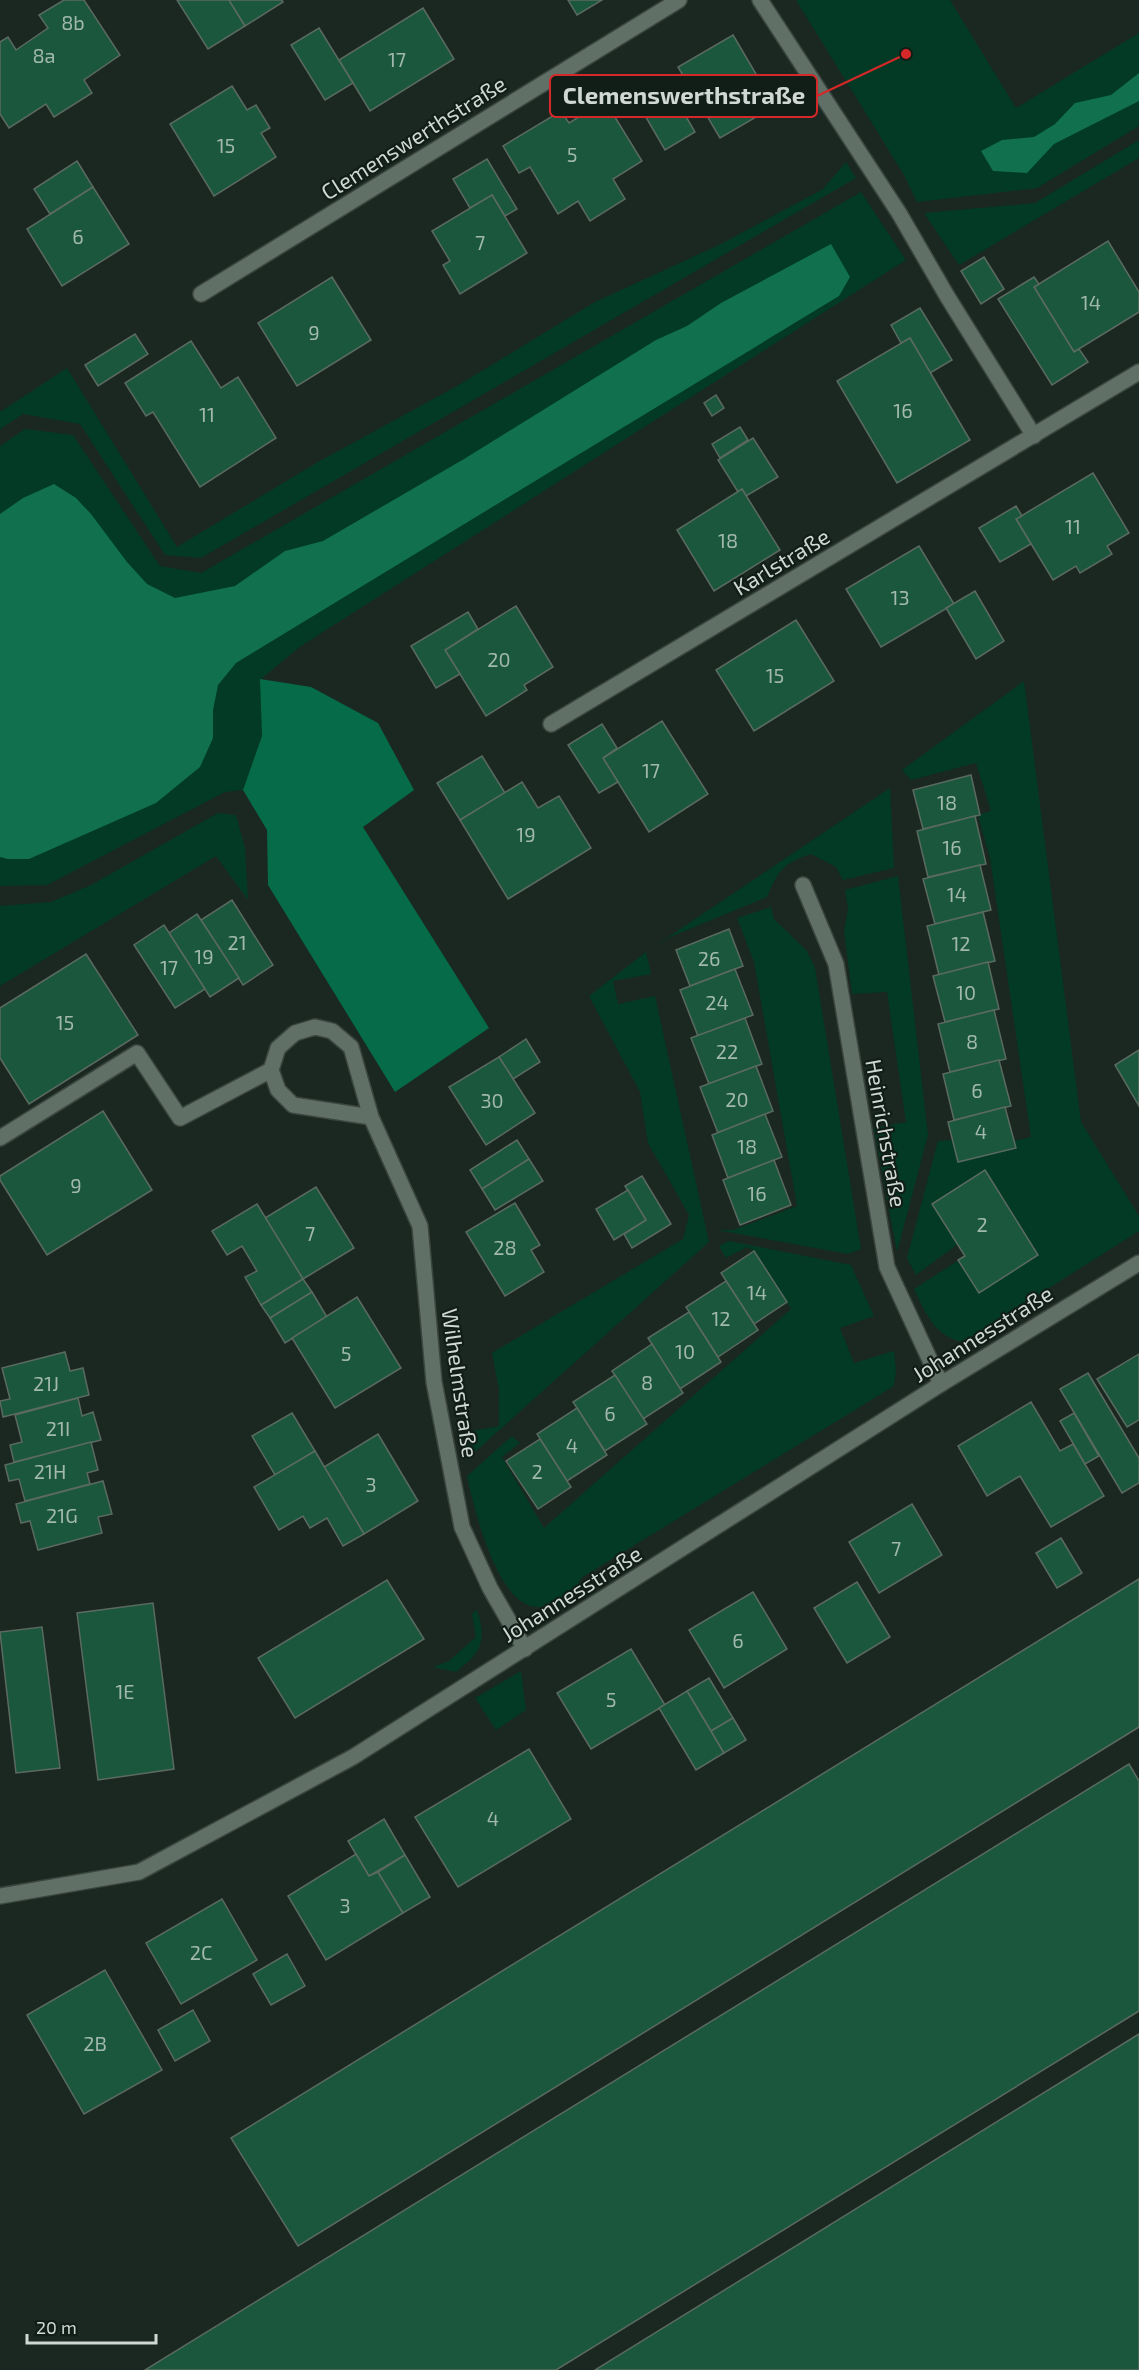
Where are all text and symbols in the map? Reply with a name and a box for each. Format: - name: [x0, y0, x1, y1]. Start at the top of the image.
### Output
- house number: 8b: [61, 10, 85, 34]
- house number: 8a: [32, 43, 56, 67]
- house number: 17: [388, 47, 406, 71]
- street label: Clemenswerthstraße: [316, 70, 510, 204]
- callout: Clemenswerthstraße: [550, 75, 817, 117]
- text: Clemenswerthstraße: [563, 80, 805, 109]
- house number: 15: [217, 133, 235, 157]
- house number: 5: [567, 142, 577, 166]
- house number: 6: [72, 224, 84, 248]
- house number: 7: [475, 230, 485, 254]
- house number: 14: [1081, 290, 1101, 314]
- house number: 9: [308, 320, 320, 344]
- house number: 16: [893, 398, 913, 422]
- house number: 11: [199, 402, 215, 426]
- house number: 11: [1065, 514, 1081, 538]
- street label: Karlstraße: [728, 522, 834, 600]
- house number: 18: [718, 528, 738, 552]
- house number: 13: [890, 585, 910, 609]
- house number: 20: [487, 647, 511, 671]
- house number: 15: [766, 663, 784, 687]
- house number: 17: [642, 758, 660, 782]
- house number: 18: [937, 790, 957, 814]
- house number: 19: [516, 822, 536, 846]
- house number: 16: [942, 835, 962, 859]
- house number: 14: [947, 882, 967, 906]
- house number: 21: [227, 930, 247, 954]
- house number: 12: [951, 931, 971, 955]
- house number: 19: [194, 944, 214, 968]
- house number: 26: [698, 946, 720, 970]
- house number: 17: [160, 955, 178, 979]
- house number: 10: [956, 980, 976, 1004]
- house number: 24: [705, 990, 729, 1014]
- house number: 15: [56, 1010, 74, 1034]
- house number: 8: [966, 1029, 978, 1053]
- house number: 22: [716, 1039, 738, 1063]
- street label: Heinrichstraße: [861, 1057, 913, 1209]
- house number: 6: [971, 1078, 983, 1102]
- house number: 20: [725, 1087, 749, 1111]
- house number: 30: [480, 1088, 504, 1112]
- house number: 4: [975, 1119, 987, 1143]
- house number: 18: [737, 1134, 757, 1158]
- house number: 9: [70, 1173, 82, 1197]
- house number: 16: [747, 1181, 767, 1205]
- house number: 2: [976, 1212, 988, 1236]
- house number: 7: [305, 1221, 315, 1245]
- house number: 28: [493, 1235, 517, 1259]
- street label: Johannesstraße: [907, 1279, 1057, 1387]
- house number: 14: [747, 1280, 767, 1304]
- house number: 12: [711, 1306, 731, 1330]
- street label: Wilhelmstraße: [438, 1307, 484, 1459]
- house number: 10: [675, 1339, 695, 1363]
- house number: 5: [341, 1341, 351, 1365]
- house number: 8: [641, 1370, 653, 1394]
- house number: 21J: [33, 1371, 59, 1395]
- house number: 6: [604, 1401, 616, 1425]
- house number: 21I: [46, 1416, 70, 1440]
- house number: 4: [566, 1433, 578, 1457]
- house number: 21H: [34, 1459, 66, 1483]
- house number: 2: [531, 1459, 543, 1483]
- house number: 3: [365, 1472, 377, 1496]
- house number: 21G: [46, 1503, 78, 1527]
- house number: 7: [891, 1536, 901, 1560]
- street label: Johannesstraße: [496, 1539, 646, 1647]
- house number: 6: [732, 1628, 744, 1652]
- house number: 1E: [115, 1679, 135, 1703]
- house number: 5: [606, 1687, 616, 1711]
- house number: 4: [487, 1806, 499, 1830]
- house number: 3: [339, 1893, 351, 1917]
- house number: 2C: [190, 1940, 212, 1964]
- house number: 2B: [83, 2031, 107, 2055]
- scale bar: [27, 2307, 156, 2345]
- text: 20 m: [36, 2316, 77, 2338]

